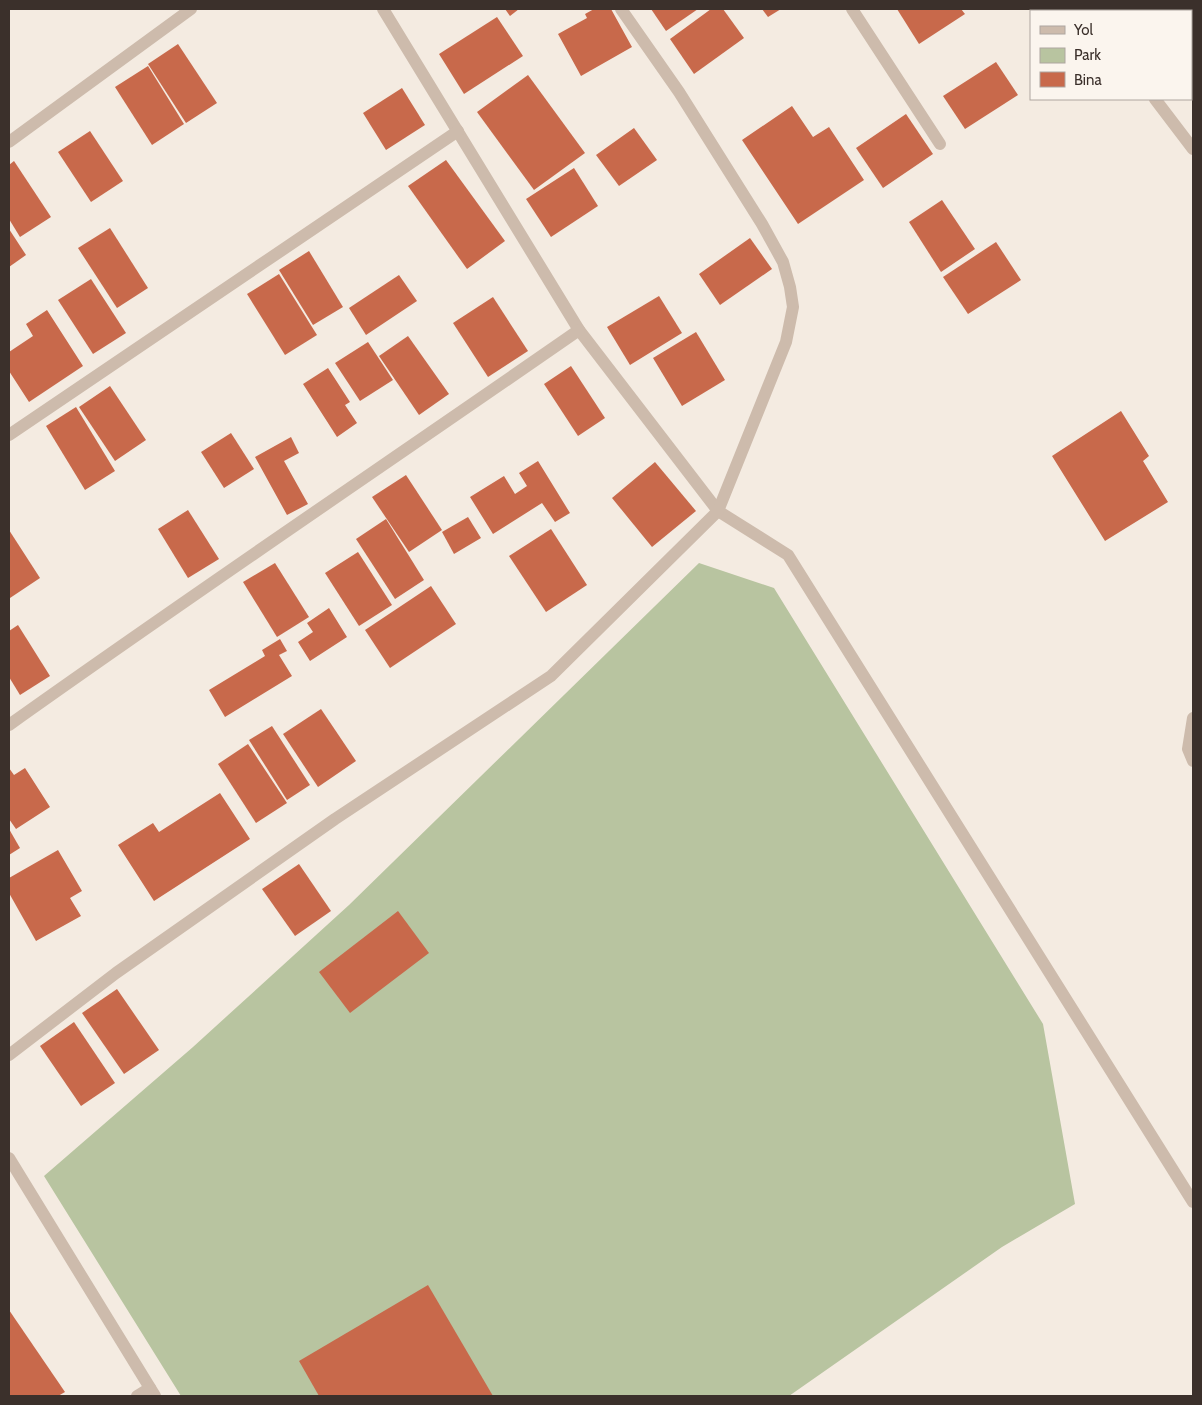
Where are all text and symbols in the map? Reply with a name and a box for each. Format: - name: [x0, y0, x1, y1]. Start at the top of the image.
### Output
- legend: [1030, 10, 1192, 100]
- text: Yol: [1073, 21, 1093, 39]
- text: Park: [1074, 46, 1101, 64]
- text: Bina: [1074, 71, 1102, 89]

